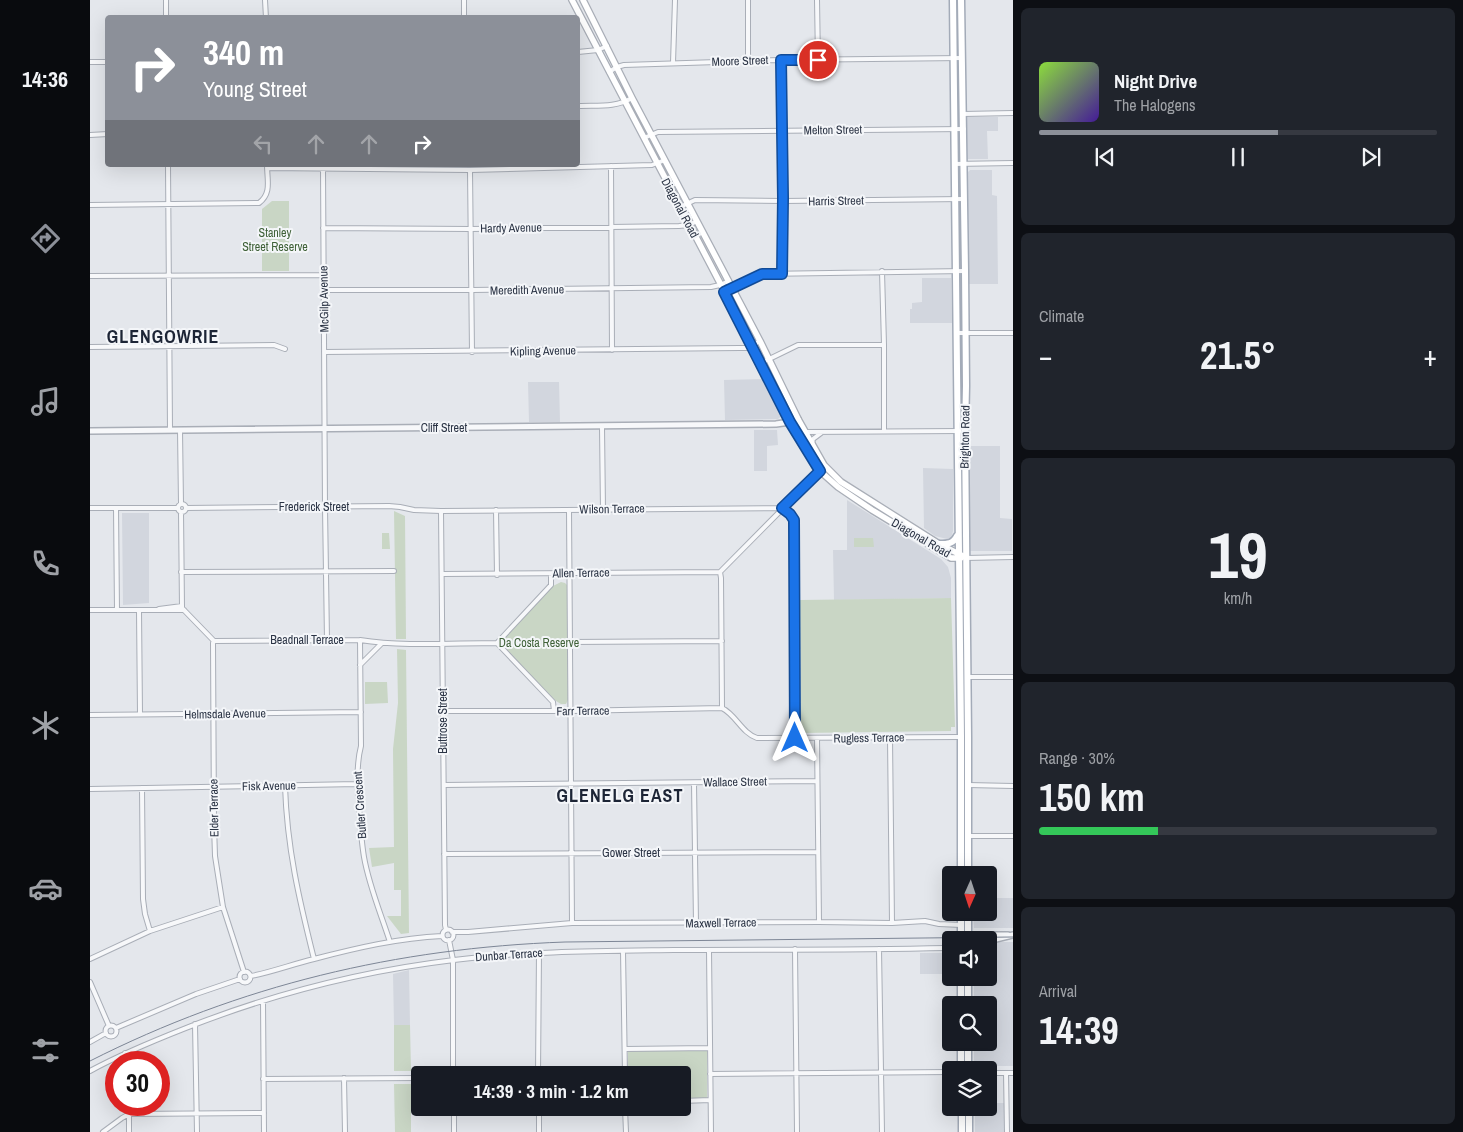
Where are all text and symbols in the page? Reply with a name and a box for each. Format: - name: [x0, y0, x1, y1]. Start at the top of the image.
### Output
- text: 340 m: [203, 29, 284, 76]
- icon: right: [120, 35, 185, 100]
- pin: [797, 39, 839, 81]
- icon: arrive: [804, 46, 832, 74]
- street label: Moore Street: [711, 52, 769, 70]
- text: 14:36: [22, 64, 68, 94]
- text: Night Drive: [1114, 68, 1197, 94]
- text: Young Street: [203, 74, 307, 104]
- text: The Halogens: [1114, 94, 1196, 116]
- street label: Melton Street: [804, 121, 863, 139]
- icon: left: [249, 130, 277, 158]
- icon: ahead: [302, 130, 330, 158]
- icon: ahead: [355, 130, 383, 158]
- icon: right: [408, 130, 436, 158]
- icon: previous: [1091, 143, 1119, 171]
- icon: pause: [1224, 143, 1252, 171]
- icon: next: [1357, 143, 1385, 171]
- street label: Diagonal Road: [658, 175, 702, 241]
- street label: Harris Street: [808, 193, 864, 209]
- street label: Hardy Avenue: [480, 219, 542, 237]
- icon: directions: [28, 221, 63, 256]
- park label: Stanley Street Reserve: [242, 225, 308, 255]
- street label: McGilp Avenue: [315, 266, 333, 332]
- street label: Meredith Avenue: [490, 281, 564, 299]
- text: Climate: [1039, 305, 1084, 327]
- district label: GLENGOWRIE: [107, 324, 219, 349]
- text: 21.5°: [1200, 330, 1276, 381]
- text: −: [1039, 337, 1052, 375]
- text: +: [1424, 337, 1437, 375]
- street label: Kipling Avenue: [510, 342, 576, 360]
- icon: music: [28, 384, 63, 419]
- street label: Brighton Road: [956, 405, 974, 469]
- street label: Cliff Street: [421, 420, 467, 436]
- street label: Frederick Street: [279, 499, 350, 515]
- street label: Wilson Terrace: [579, 500, 645, 518]
- text: 19: [1208, 511, 1268, 598]
- street label: Diagonal Road: [889, 515, 953, 561]
- icon: phone: [28, 546, 63, 581]
- street label: Allen Terrace: [551, 565, 610, 582]
- text: km/h: [1224, 587, 1252, 609]
- street label: Beadnall Terrace: [270, 632, 344, 648]
- park label: Da Costa Reserve: [499, 635, 579, 651]
- street label: Buttrose Street: [435, 688, 451, 754]
- street label: Farr Terrace: [556, 703, 610, 719]
- street label: Helmsdale Avenue: [184, 705, 266, 723]
- icon: climate: [28, 708, 63, 743]
- position arrow: [768, 711, 820, 763]
- street label: Rugless Terrace: [833, 729, 905, 747]
- text: Range · 30%: [1039, 747, 1115, 769]
- street label: Butler Crescent: [350, 770, 370, 839]
- text: 150 km: [1039, 772, 1145, 823]
- street label: Wallace Street: [703, 773, 767, 791]
- street label: Fisk Avenue: [242, 778, 296, 794]
- street label: Elder Terrace: [205, 779, 223, 837]
- district label: GLENELG EAST: [557, 783, 683, 808]
- street label: Gower Street: [602, 845, 660, 861]
- north arrow: [942, 866, 998, 921]
- map controls: [942, 866, 997, 1116]
- icon: car: [28, 871, 63, 906]
- street label: Maxwell Terrace: [685, 914, 757, 932]
- button: sound: [942, 931, 997, 986]
- street label: Dunbar Terrace: [475, 945, 543, 965]
- text: Arrival: [1039, 980, 1077, 1002]
- button: search: [942, 996, 997, 1051]
- text: 14:39: [1039, 1005, 1119, 1056]
- icon: filters: [28, 1033, 63, 1068]
- speed limit sign: 30: [105, 1051, 170, 1116]
- button: layers: [942, 1061, 997, 1116]
- text: 14:39 · 3 min · 1.2 km: [473, 1078, 629, 1104]

